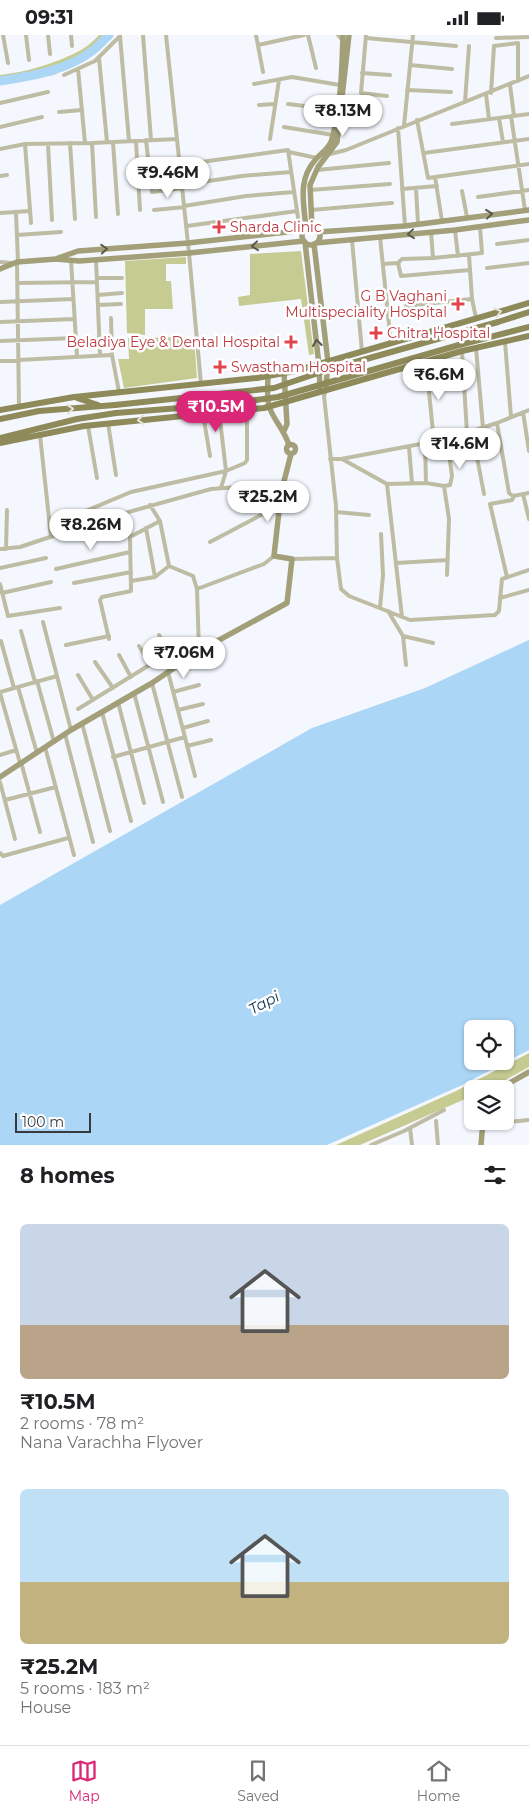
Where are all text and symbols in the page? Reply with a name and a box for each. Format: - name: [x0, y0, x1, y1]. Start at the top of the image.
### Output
- text: 09:31: [25, 6, 74, 29]
- pin: ₹8.13M: [302, 94, 384, 137]
- text: ₹8.13M: [314, 101, 372, 120]
- pin: ₹9.46M: [127, 156, 209, 199]
- text: ₹9.46M: [137, 163, 199, 182]
- one-way arrow: [485, 209, 493, 220]
- place label: Sharda Clinic: [230, 218, 322, 236]
- marker: Sharda Clinic: [212, 220, 226, 234]
- one-way arrow: [407, 229, 415, 240]
- one-way arrow: [251, 240, 259, 251]
- one-way arrow: [100, 244, 108, 255]
- place label: G B Vaghani Multispeciality Hospital: [285, 287, 447, 321]
- marker: G B Vaghani Multispeciality Hospital: [451, 297, 465, 311]
- one-way arrow: [493, 308, 501, 318]
- place label: Chitra Hospital: [387, 324, 490, 342]
- marker: Chitra Hospital: [369, 326, 383, 340]
- place label: Beladiya Eye & Dental Hospital: [66, 333, 280, 351]
- marker: Beladiya Eye & Dental Hospital: [284, 335, 298, 349]
- one-way arrow: [312, 339, 323, 347]
- place label: Swastham Hospital: [231, 358, 366, 376]
- pin: ₹6.6M: [404, 359, 474, 401]
- marker: Swastham Hospital: [213, 360, 227, 374]
- text: ₹6.6M: [413, 365, 465, 384]
- pin: ₹10.5M: [175, 391, 257, 433]
- text: ₹10.5M: [187, 397, 245, 416]
- one-way arrow: [67, 404, 75, 415]
- one-way arrow: [136, 414, 144, 425]
- pin: ₹14.6M: [419, 427, 501, 470]
- text: ₹14.6M: [431, 434, 489, 453]
- pin: ₹25.2M: [227, 481, 309, 523]
- text: ₹25.2M: [238, 487, 298, 506]
- pin: ₹8.26M: [50, 509, 132, 551]
- text: ₹8.26M: [60, 515, 122, 534]
- pin: ₹7.06M: [143, 637, 225, 679]
- text: ₹7.06M: [153, 643, 215, 662]
- water label: Tapi: [245, 986, 283, 1018]
- map controls: [464, 1020, 514, 1130]
- button: locate: [464, 1020, 514, 1070]
- button: layers: [464, 1080, 514, 1130]
- scale bar: [15, 1110, 91, 1133]
- text: 100 m: [22, 1113, 64, 1131]
- icon: filters: [481, 1161, 509, 1189]
- text: 8 homes: [20, 1163, 115, 1188]
- icon: home: [220, 1256, 310, 1346]
- text: ₹10.5M: [20, 1389, 96, 1414]
- text: 2 rooms · 78 m²: [20, 1414, 144, 1433]
- text: Nana Varachha Flyover: [20, 1433, 203, 1452]
- icon: home: [220, 1521, 310, 1611]
- text: ₹25.2M: [20, 1654, 98, 1679]
- text: 5 rooms · 183 m²: [20, 1679, 150, 1698]
- text: House: [20, 1698, 71, 1717]
- tab: Map: [69, 1757, 100, 1805]
- tab: Saved: [237, 1757, 279, 1805]
- tab: Home: [417, 1757, 460, 1805]

